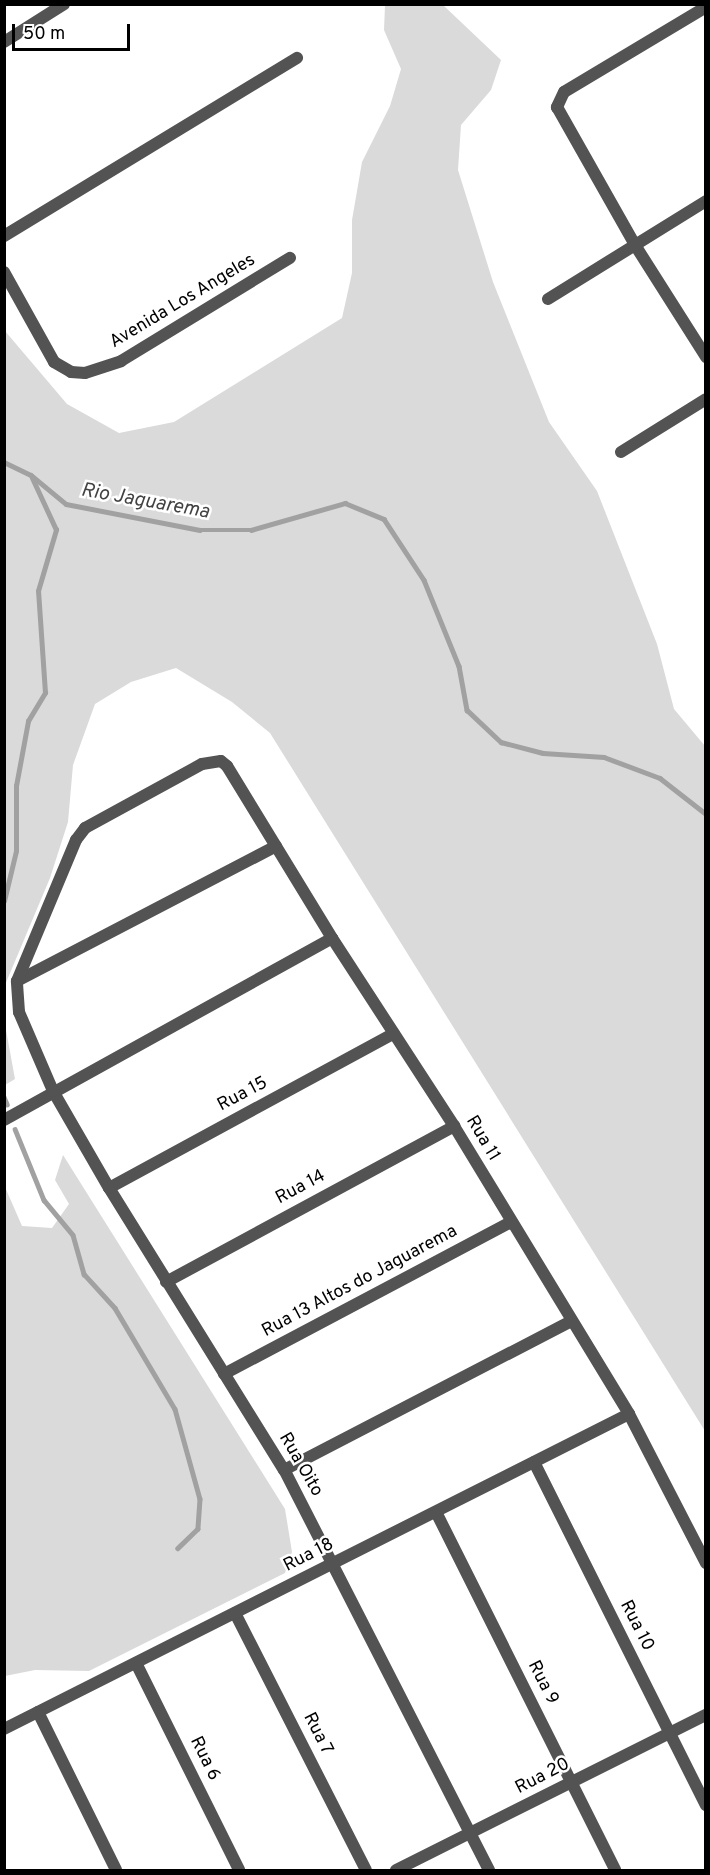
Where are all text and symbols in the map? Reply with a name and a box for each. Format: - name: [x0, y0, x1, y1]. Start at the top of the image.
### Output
- scale bar: [15, 12, 134, 50]
- text: 50 m: [23, 23, 65, 46]
- street label: Avenida Los Angeles: [106, 250, 260, 354]
- water label: Rio Jaguarema: [79, 479, 211, 525]
- street label: Rua 15: [214, 1073, 272, 1117]
- street label: Rua 11: [460, 1112, 504, 1166]
- street label: Rua 14: [272, 1166, 330, 1210]
- street label: Rua 13 Altos do Jaguarema: [258, 1221, 462, 1343]
- street label: Rua Oito: [273, 1429, 327, 1501]
- street label: Rua 18: [280, 1534, 338, 1578]
- street label: Rua 10: [614, 1597, 658, 1655]
- street label: Rua 9: [522, 1657, 562, 1709]
- street label: Rua 7: [297, 1709, 337, 1759]
- street label: Rua 6: [184, 1733, 224, 1785]
- street label: Rua 20: [512, 1754, 574, 1800]

